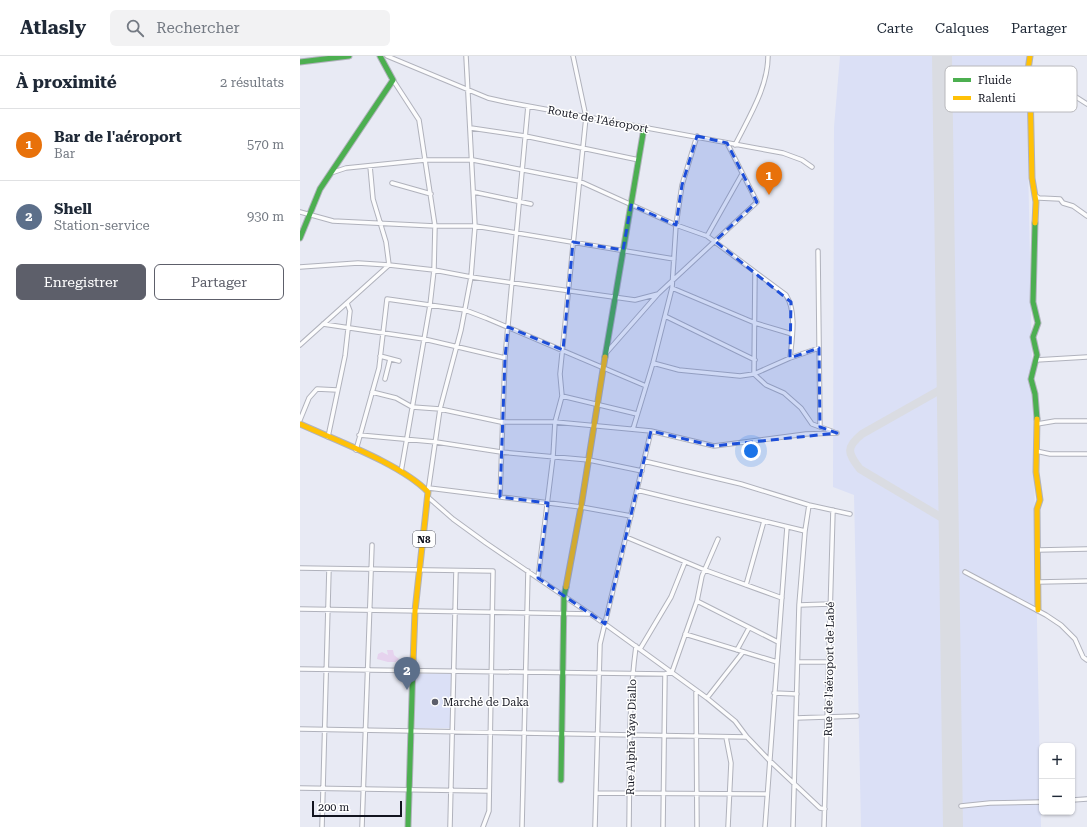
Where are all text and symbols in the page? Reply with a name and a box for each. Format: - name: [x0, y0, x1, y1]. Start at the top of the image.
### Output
- search box: [110, 10, 390, 46]
- text: Atlasly: [20, 16, 86, 39]
- icon: search: [124, 17, 146, 39]
- text: Rechercher: [156, 19, 240, 37]
- text: Carte: [877, 20, 913, 36]
- text: Calques: [935, 20, 989, 36]
- text: Partager: [1011, 20, 1067, 36]
- legend: [945, 66, 1077, 112]
- text: À proximité: [16, 72, 117, 92]
- text: Fluide: [978, 74, 1011, 87]
- text: 2 résultats: [220, 75, 284, 90]
- text: Ralenti: [978, 92, 1016, 105]
- street label: Route de l'Aéroport: [546, 103, 649, 136]
- text: Bar de l'aéroport: [54, 128, 182, 146]
- text: 1: [25, 137, 33, 152]
- text: 570 m: [247, 137, 284, 152]
- text: Bar: [54, 146, 75, 161]
- pin: 1: [756, 162, 782, 195]
- text: Shell: [54, 200, 92, 218]
- text: 2: [25, 209, 33, 224]
- text: 930 m: [247, 209, 284, 224]
- text: Station-service: [54, 218, 150, 233]
- button: Enregistrer: [16, 264, 146, 300]
- button: Partager: [154, 264, 284, 300]
- your location: [741, 441, 761, 461]
- road number: N8: [413, 531, 435, 547]
- street label: Rue de l'aéroport de Labé: [822, 601, 837, 737]
- pin: 2: [394, 657, 420, 690]
- street label: Rue Alpha Yaya Diallo: [624, 678, 639, 795]
- place label: Marché de Daka: [443, 696, 529, 709]
- marker: Marché de Daka: [430, 697, 440, 707]
- map controls: [1039, 743, 1075, 815]
- button: +: [1039, 743, 1075, 779]
- button: −: [1039, 779, 1075, 815]
- scale bar: [312, 799, 402, 818]
- text: 200 m: [318, 801, 349, 814]

